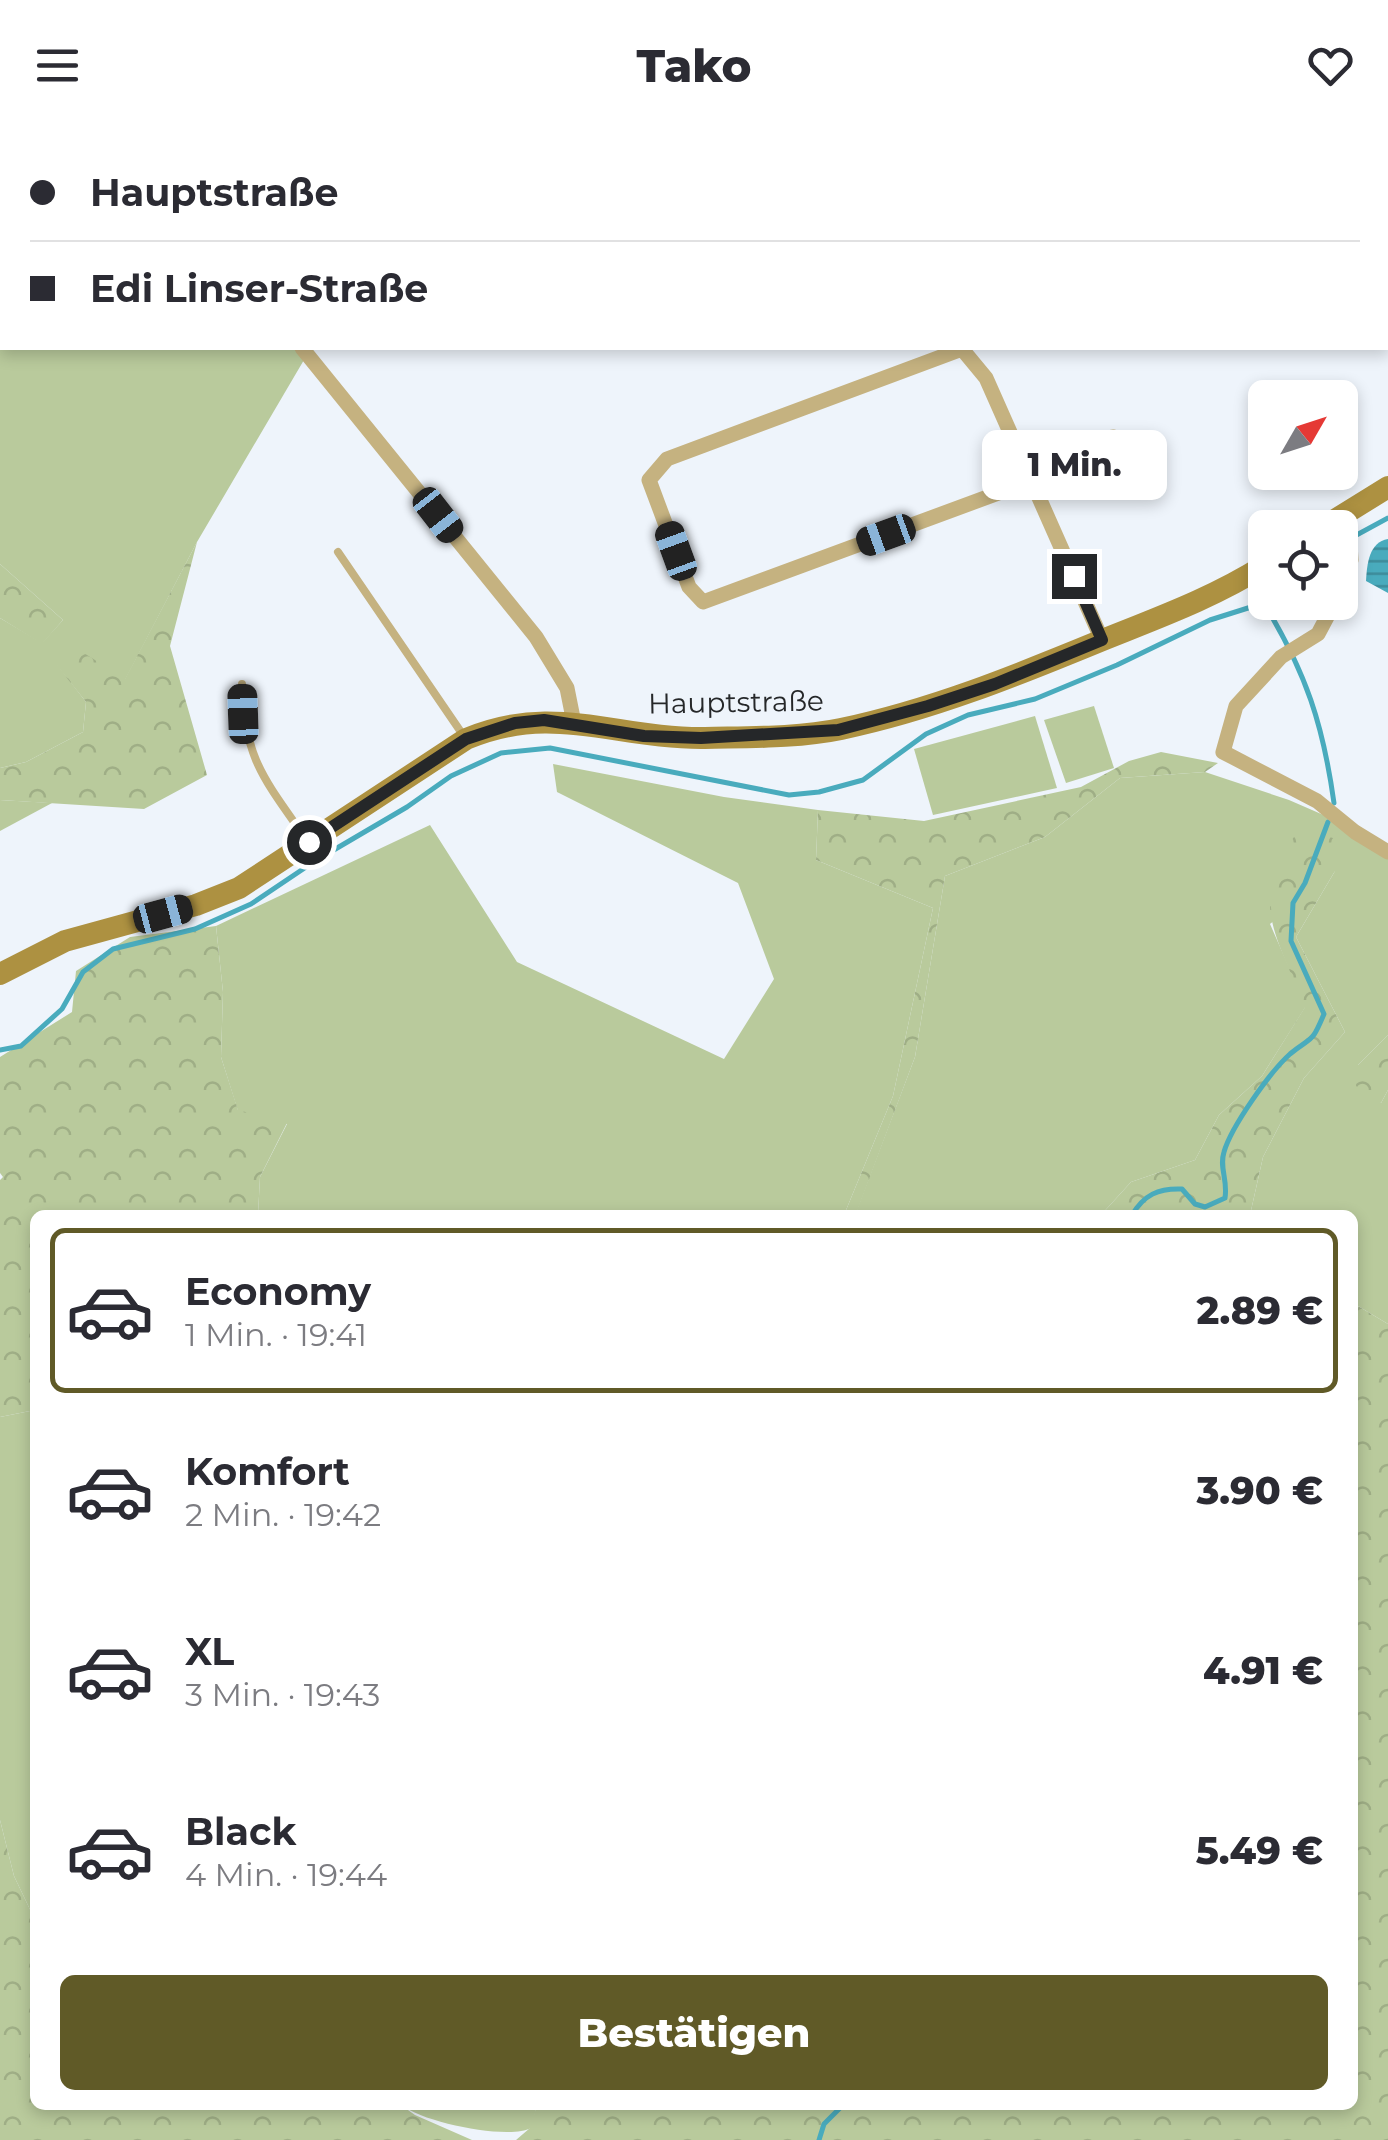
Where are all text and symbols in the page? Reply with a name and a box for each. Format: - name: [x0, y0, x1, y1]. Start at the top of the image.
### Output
- icon: menu: [30, 38, 85, 93]
- text: Tako: [636, 38, 752, 93]
- icon: heart: [1303, 38, 1358, 93]
- text: Hauptstraße: [90, 169, 338, 216]
- text: Edi Linser-Straße: [90, 265, 428, 312]
- north arrow: [1248, 380, 1358, 490]
- map controls: [1248, 380, 1358, 620]
- callout: 1 Min.: [982, 431, 1166, 501]
- text: 1 Min.: [1027, 445, 1122, 484]
- car: [408, 482, 468, 548]
- button: locate: [1248, 510, 1358, 620]
- car: [853, 511, 919, 559]
- car: [652, 518, 700, 584]
- route end: [1052, 554, 1097, 599]
- car: [227, 683, 259, 745]
- street label: Hauptstraße: [648, 683, 824, 721]
- route start: [287, 820, 332, 865]
- car: [130, 892, 196, 936]
- icon: car: [65, 1266, 155, 1356]
- text: Economy: [185, 1268, 371, 1315]
- text: 2.89 €: [1196, 1287, 1323, 1334]
- text: 1 Min. · 19:41: [185, 1315, 367, 1354]
- icon: car: [65, 1446, 155, 1536]
- text: Komfort: [185, 1448, 350, 1495]
- text: 3.90 €: [1196, 1467, 1323, 1514]
- text: 2 Min. · 19:42: [185, 1495, 381, 1534]
- icon: car: [65, 1626, 155, 1716]
- text: XL: [185, 1628, 234, 1675]
- text: 4.91 €: [1203, 1647, 1323, 1694]
- text: 3 Min. · 19:43: [185, 1675, 380, 1714]
- icon: car: [65, 1806, 155, 1896]
- text: Black: [185, 1808, 296, 1855]
- text: 5.49 €: [1196, 1827, 1323, 1874]
- text: 4 Min. · 19:44: [185, 1855, 387, 1894]
- button: Bestätigen: [60, 1975, 1328, 2090]

